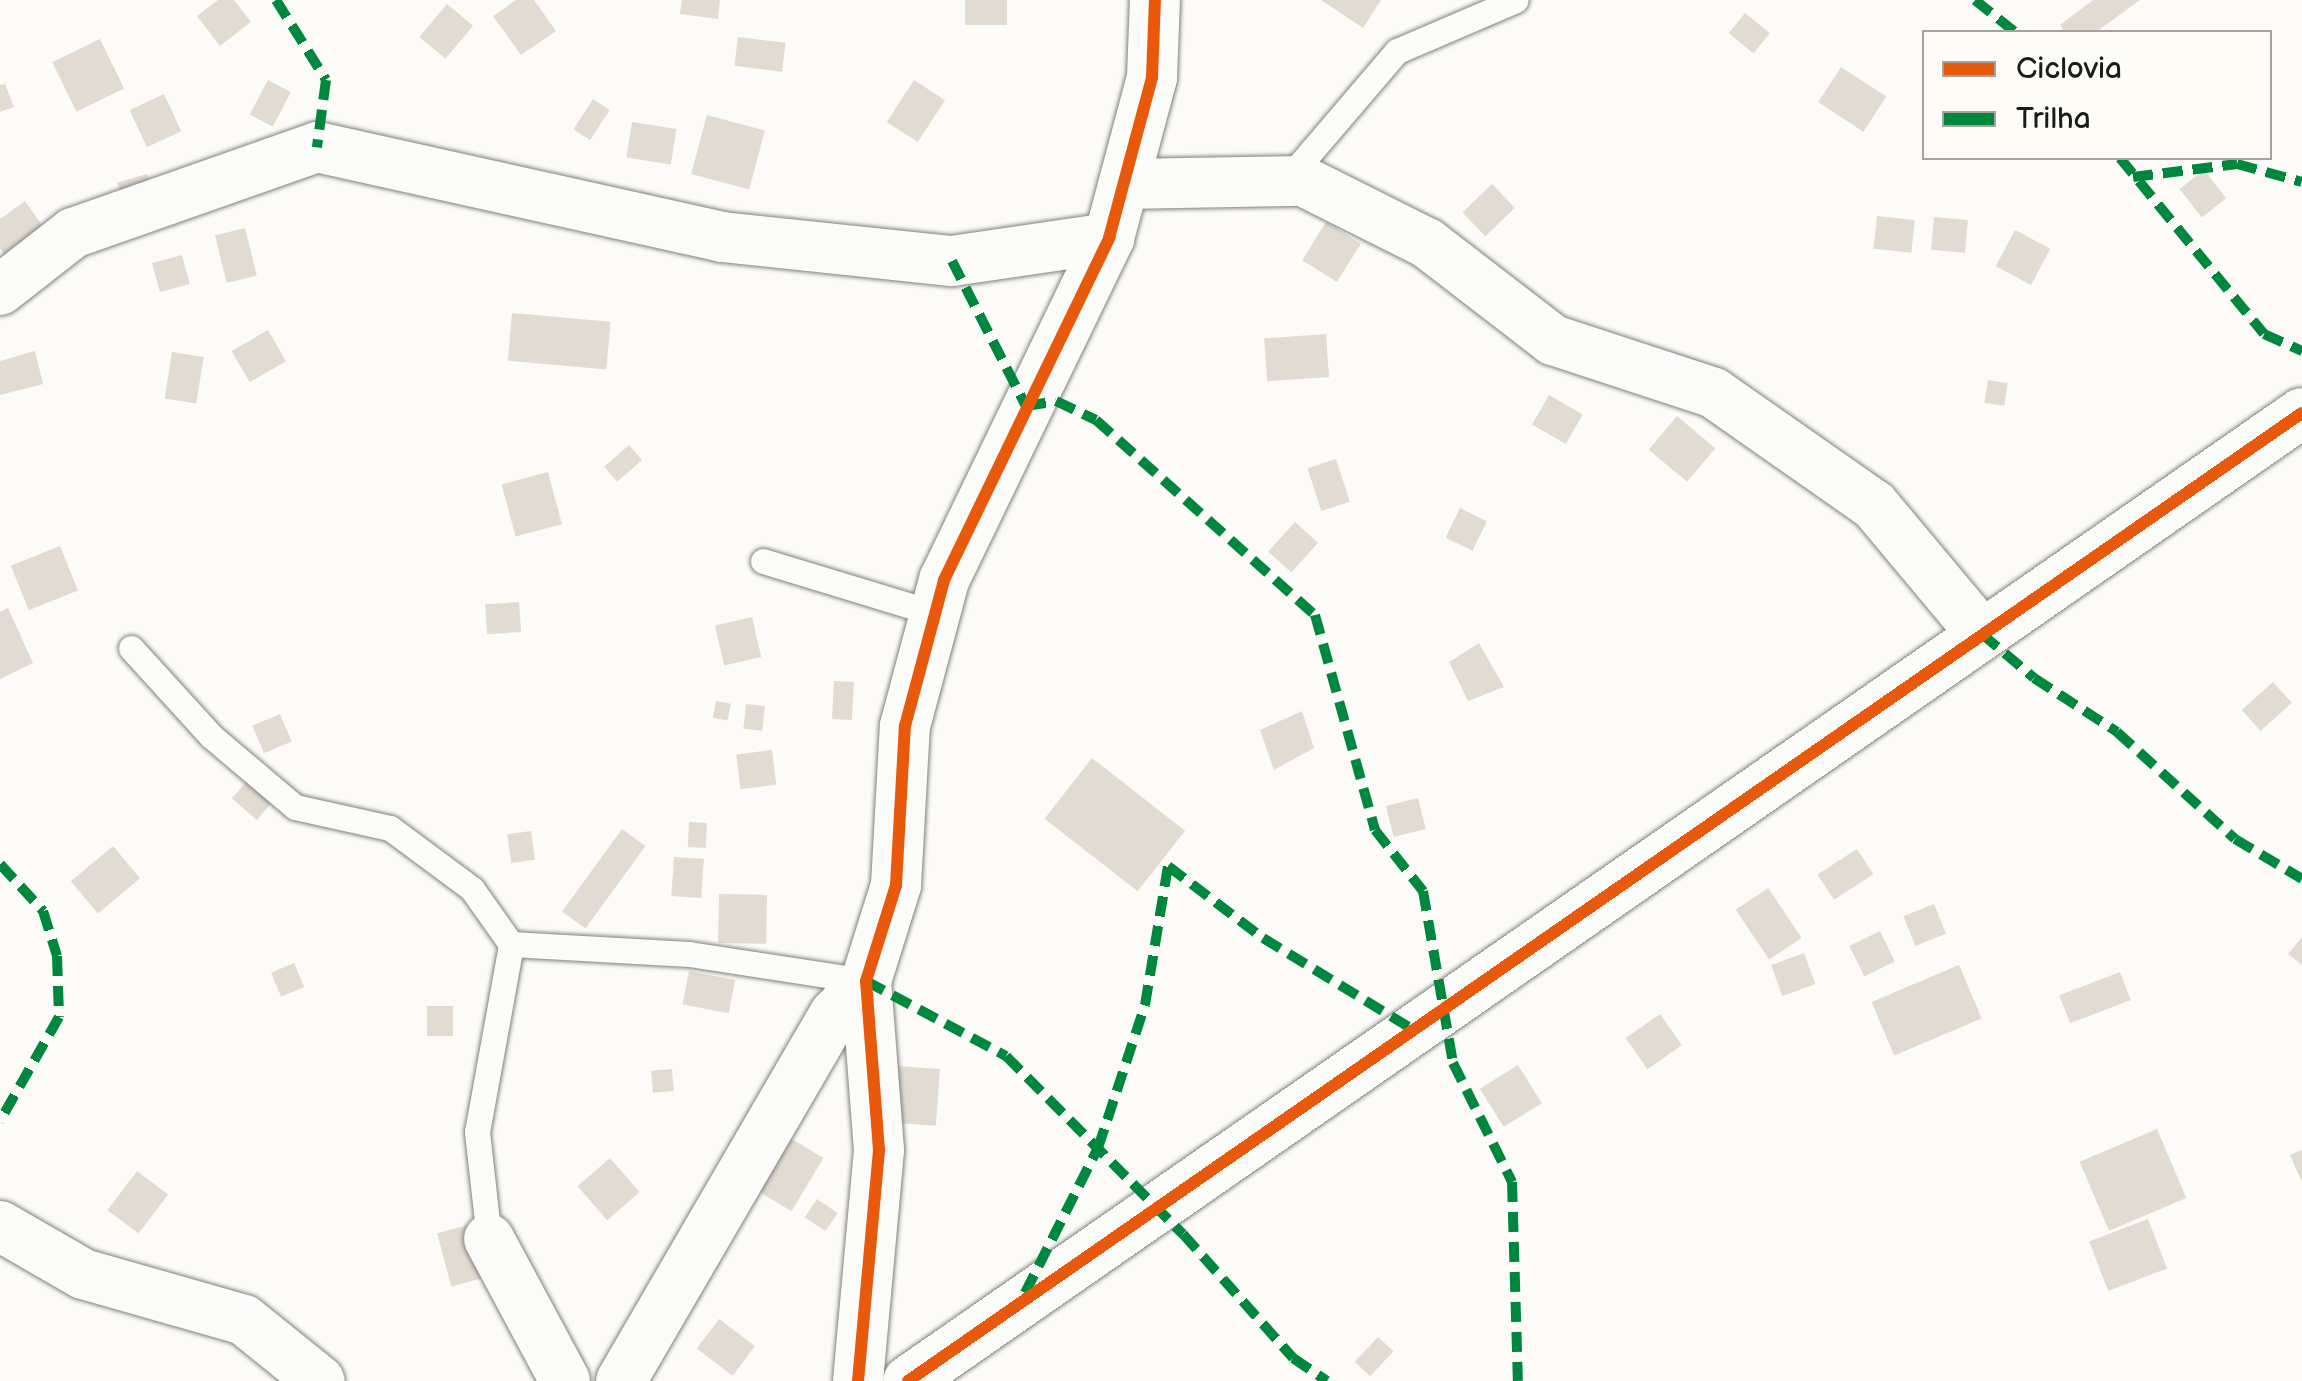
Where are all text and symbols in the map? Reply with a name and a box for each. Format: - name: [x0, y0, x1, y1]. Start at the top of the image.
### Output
- legend: [1922, 30, 2272, 160]
- text: Ciclovia: [2016, 51, 2122, 87]
- text: Trilha: [2016, 101, 2091, 137]

